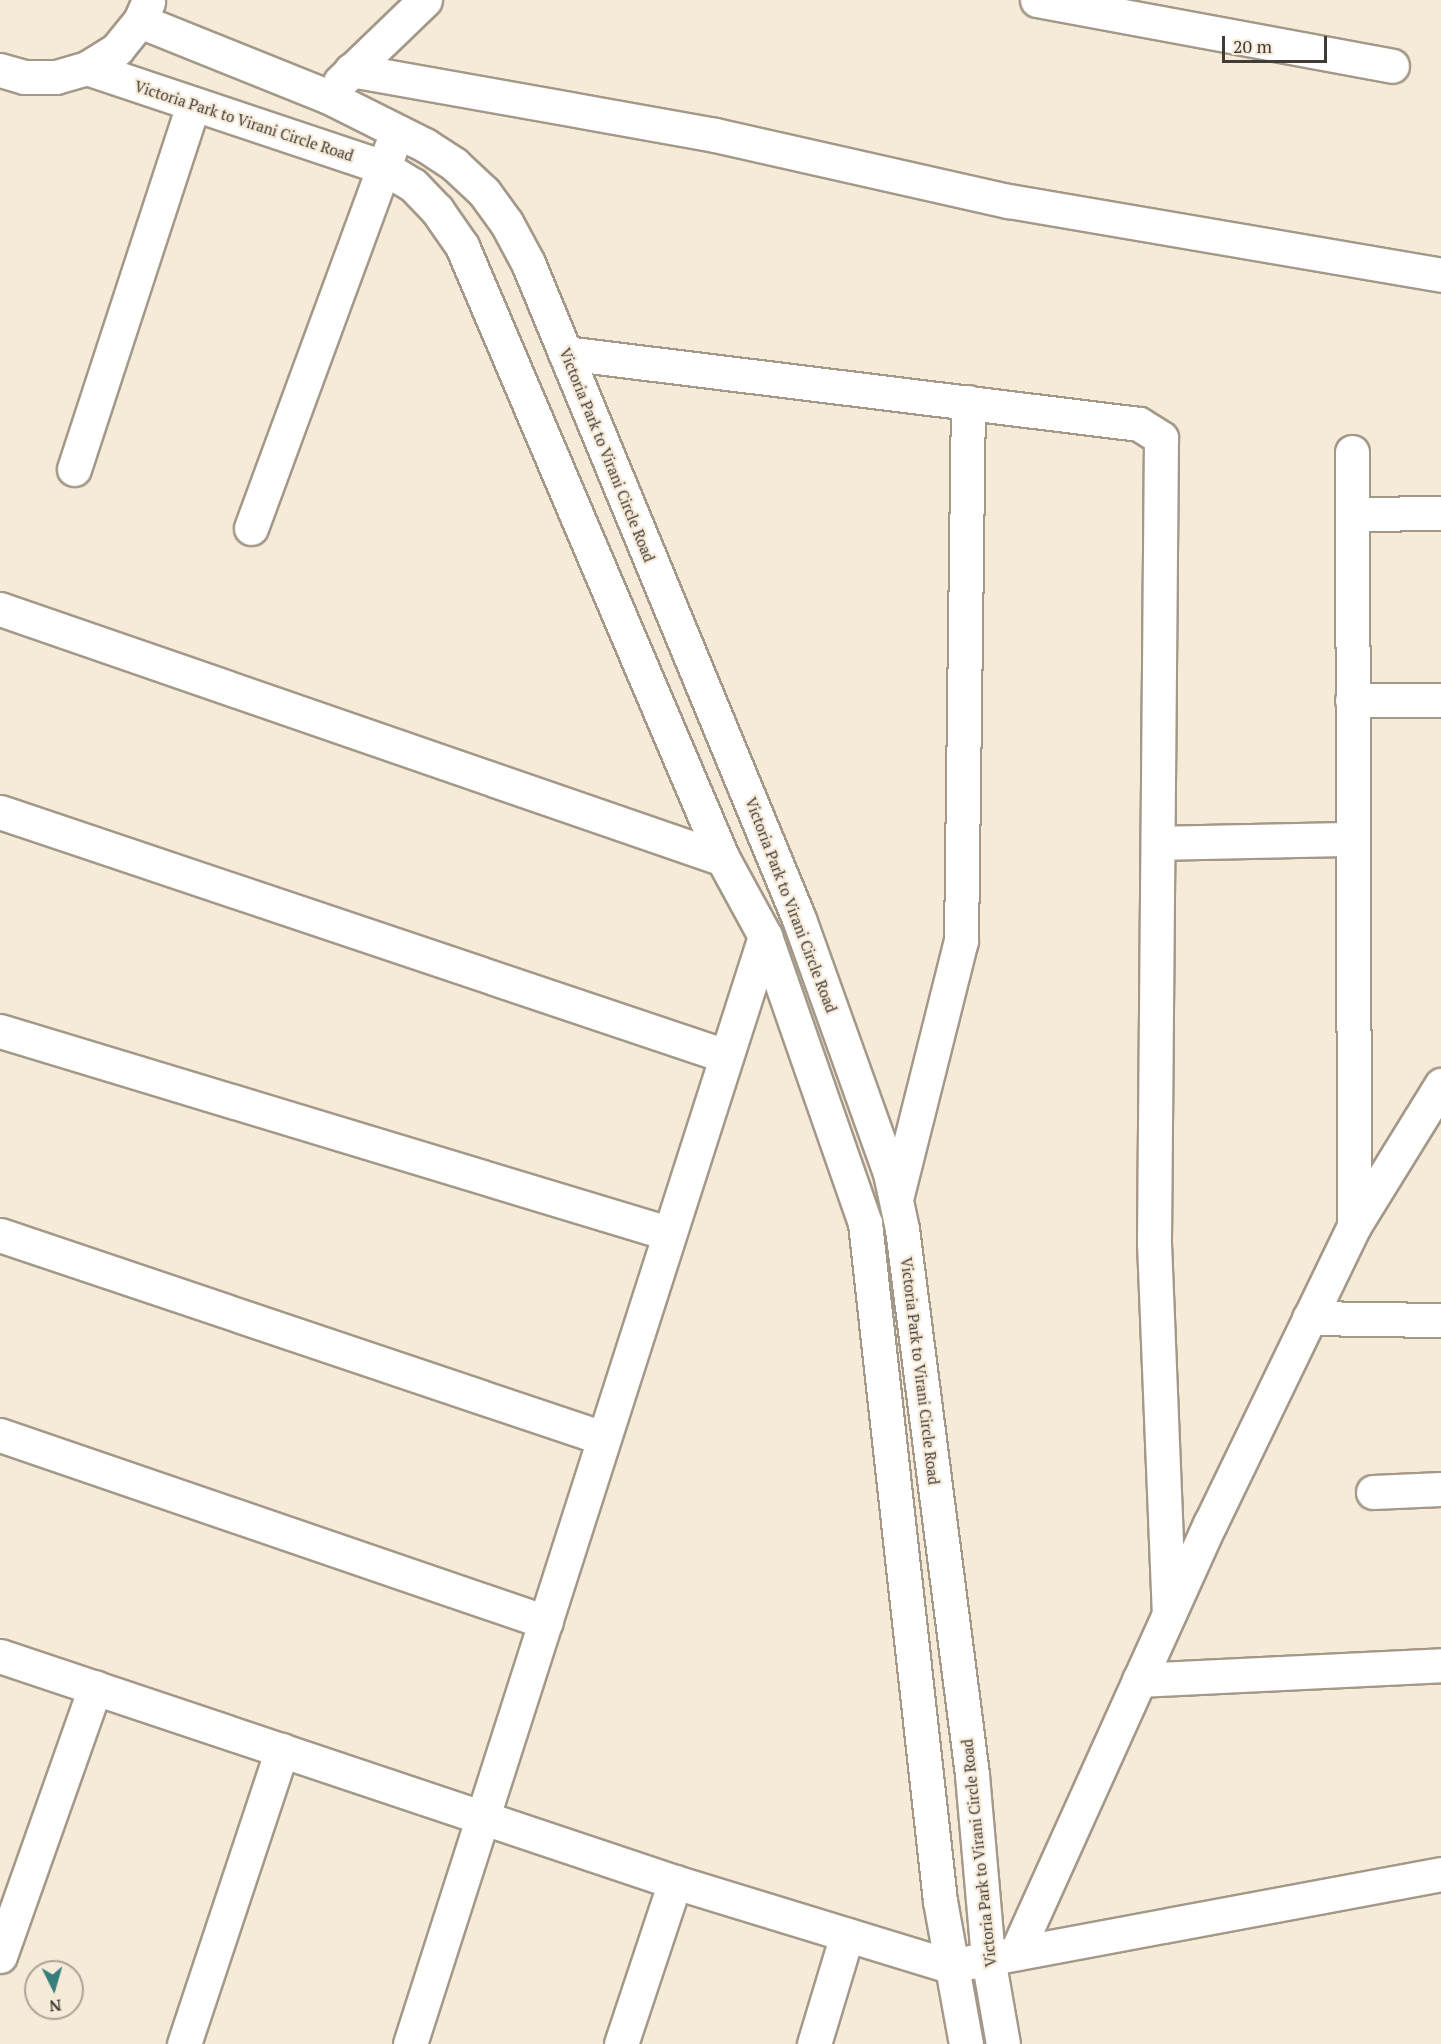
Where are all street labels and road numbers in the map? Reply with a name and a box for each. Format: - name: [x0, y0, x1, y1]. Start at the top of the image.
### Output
- street label: Victoria Park to Virani Circle Road: [132, 77, 356, 165]
- street label: Victoria Park to Virani Circle Road: [556, 345, 658, 565]
- street label: Victoria Park to Virani Circle Road: [741, 795, 841, 1015]
- street label: Victoria Park to Virani Circle Road: [897, 1256, 943, 1486]
- street label: Victoria Park to Virani Circle Road: [958, 1738, 1000, 1968]

